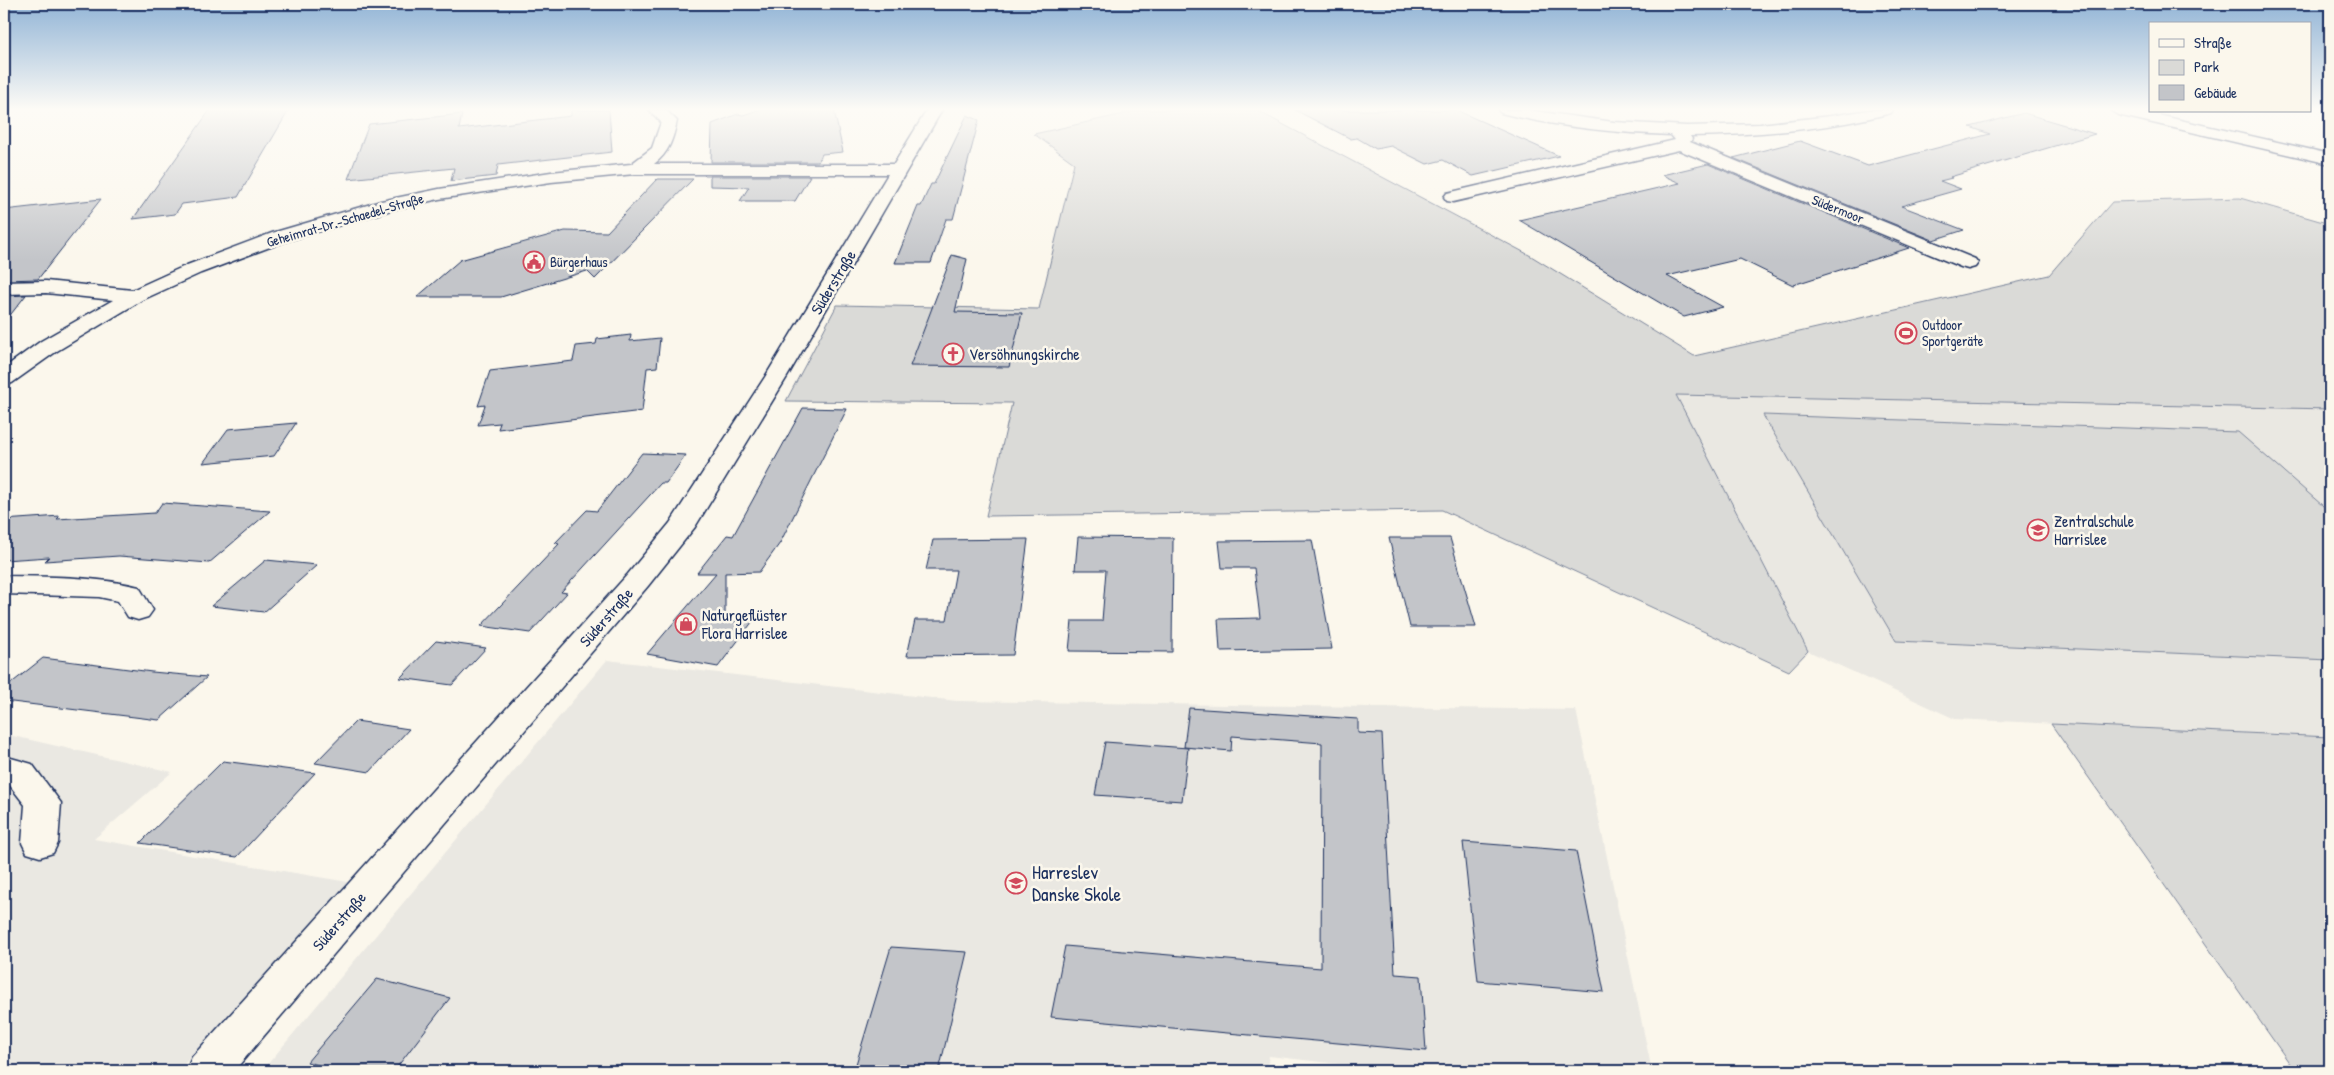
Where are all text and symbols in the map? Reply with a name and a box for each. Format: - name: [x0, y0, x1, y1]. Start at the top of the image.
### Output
- legend: [2149, 22, 2312, 112]
- text: Straße: [2194, 32, 2232, 53]
- text: Park: [2194, 56, 2219, 77]
- text: Gebäude: [2194, 82, 2237, 103]
- street label: Geheimrat-Dr.-Schaedel-Straße: [264, 188, 426, 252]
- street label: Südermoor: [1809, 189, 1868, 228]
- street label: Süderstraße: [805, 245, 861, 318]
- public building icon: Bürgerhaus: [522, 250, 546, 274]
- place label: Bürgerhaus: [550, 252, 608, 272]
- place label: Outdoor Sportgeräte: [1922, 315, 1984, 351]
- sports icon: Outdoor Sportgeräte: [1894, 321, 1918, 345]
- church icon: Versöhnungskirche: [941, 342, 965, 366]
- place label: Versöhnungskirche: [969, 343, 1080, 365]
- place label: Zentralschule Harrislee: [2054, 510, 2135, 550]
- school or university icon: Zentralschule Harrislee: [2026, 518, 2050, 542]
- street label: Süderstraße: [574, 582, 638, 651]
- place label: Naturgeflüster Flora Harrislee: [701, 604, 788, 644]
- shop icon: Naturgeflüster Flora Harrislee: [674, 612, 698, 636]
- place label: Harreslev Danske Skole: [1032, 859, 1122, 907]
- school or university icon: Harreslev Danske Skole: [1004, 871, 1028, 895]
- street label: Süderstraße: [307, 886, 371, 955]

